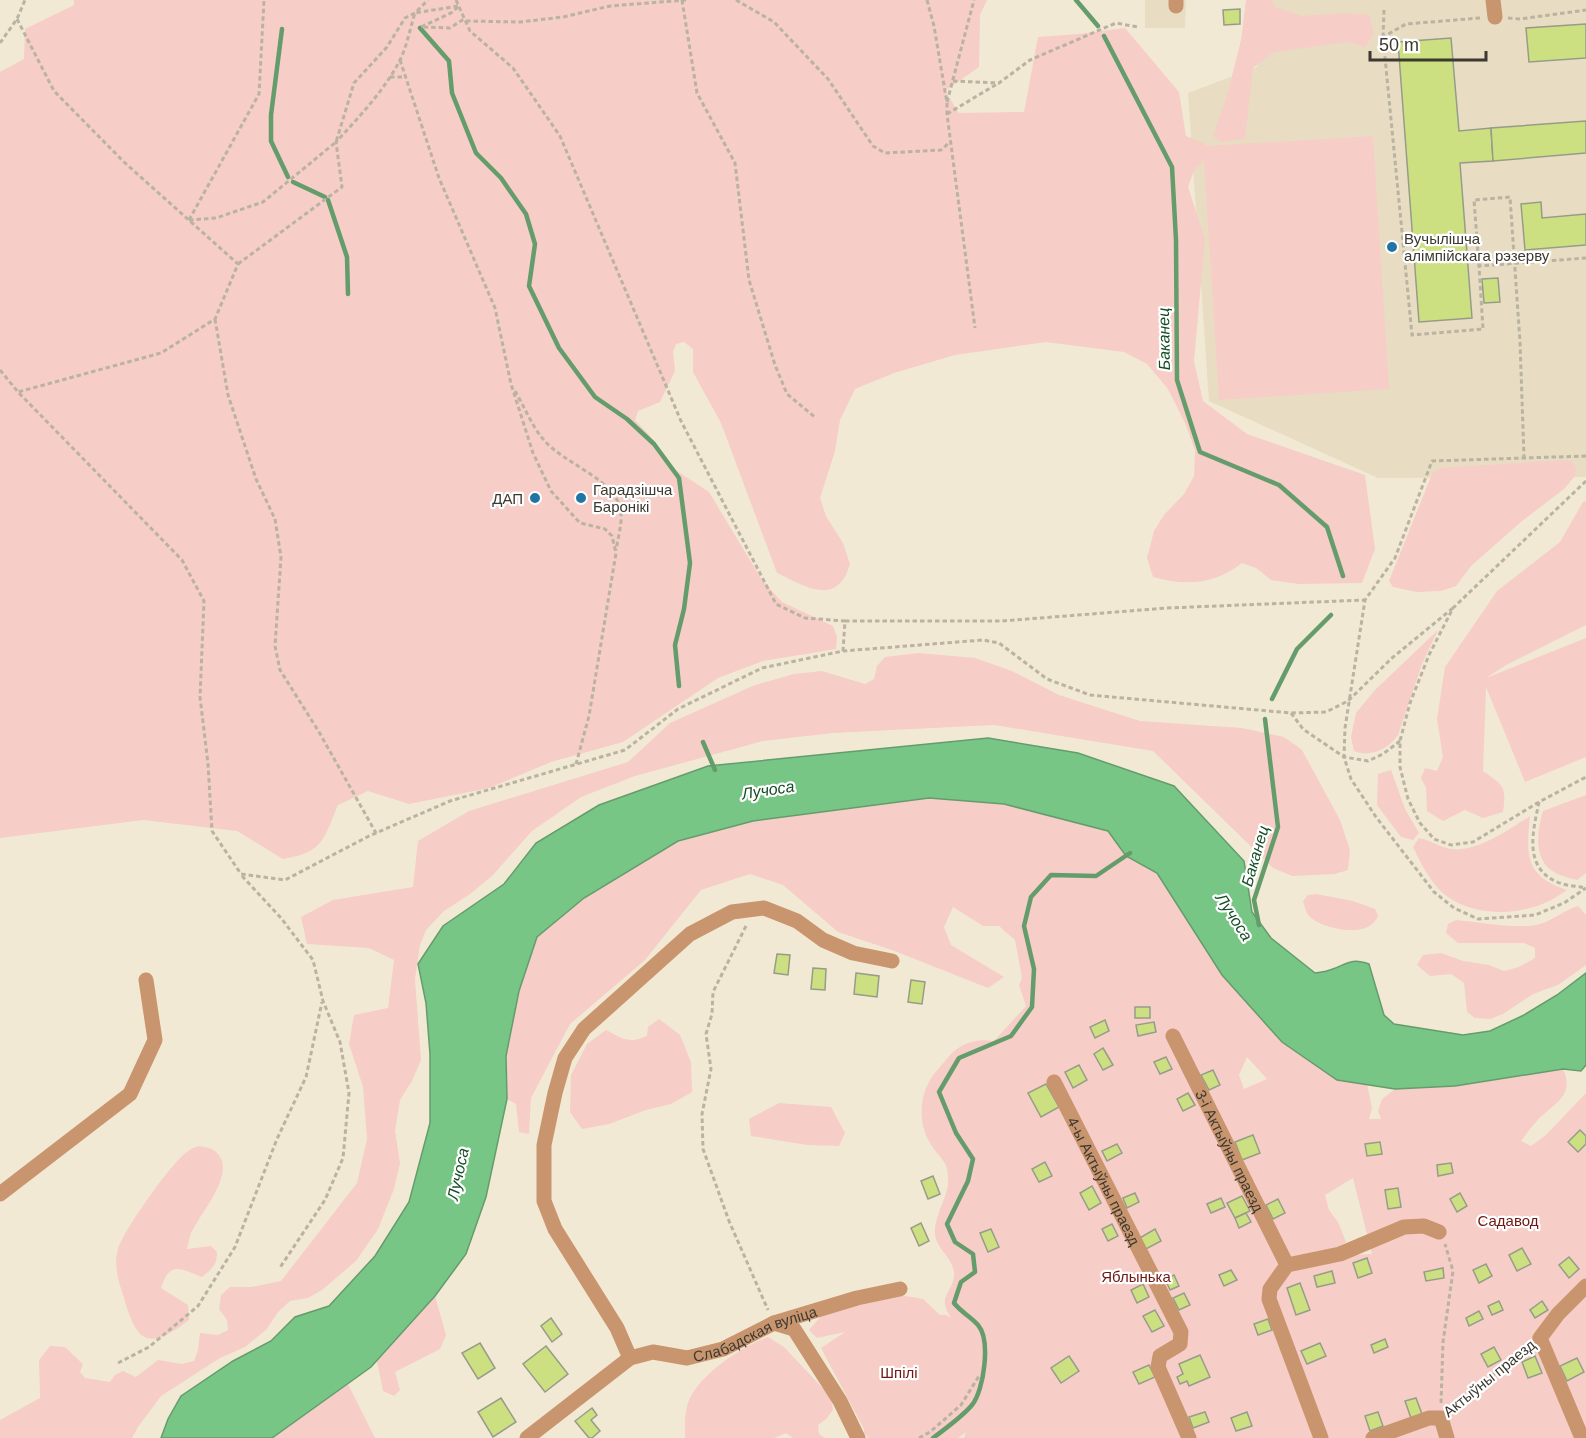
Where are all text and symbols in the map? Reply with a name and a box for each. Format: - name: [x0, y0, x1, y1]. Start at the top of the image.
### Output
- scale bar: [1370, 24, 1486, 62]
- text: 50 m: [1379, 35, 1419, 55]
- place label: Вучылішча алімпійскага рэзерву: [1404, 230, 1550, 264]
- marker: Вучылішча алімпійскага рэзерву: [1385, 240, 1399, 254]
- water label: Баканец: [1155, 308, 1173, 370]
- place label: Гарадзішча Баронікі: [593, 481, 673, 515]
- place label: ДАП: [492, 490, 523, 507]
- marker: ДАП: [528, 491, 542, 505]
- marker: Гарадзішча Баронікі: [574, 491, 588, 505]
- water label: Лучоса: [739, 777, 796, 803]
- water label: Баканец: [1238, 824, 1272, 888]
- water label: Лучоса: [1212, 889, 1256, 944]
- street label: 3-і Актыўны праезд: [1193, 1087, 1268, 1215]
- street label: 4-ы Актыўны праезд: [1065, 1114, 1144, 1248]
- water label: Лучоса: [444, 1146, 472, 1203]
- park label: Садавод: [1477, 1212, 1539, 1229]
- park label: Яблынька: [1101, 1268, 1171, 1285]
- street label: Слабадская вуліца: [691, 1302, 819, 1365]
- street label: Актыўны праезд: [1440, 1336, 1539, 1420]
- park label: Шпілі: [880, 1364, 918, 1381]

